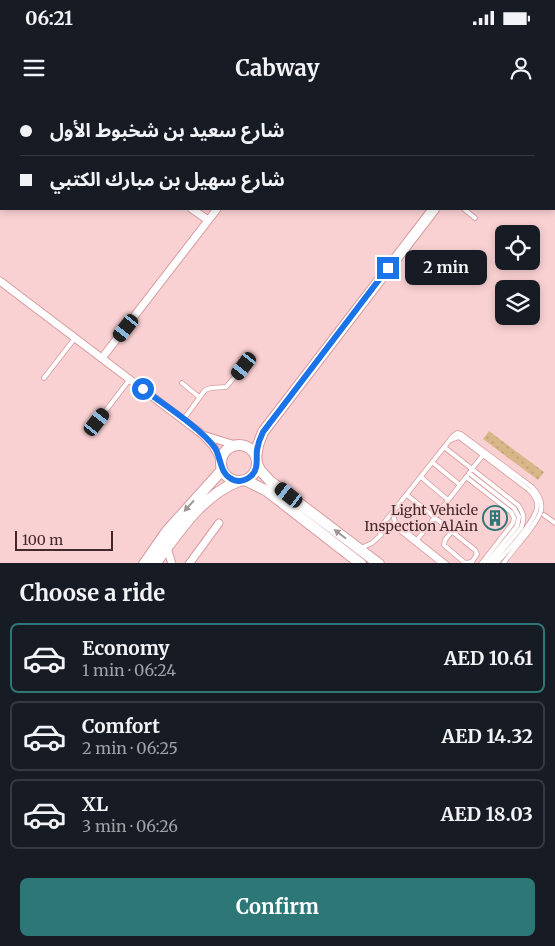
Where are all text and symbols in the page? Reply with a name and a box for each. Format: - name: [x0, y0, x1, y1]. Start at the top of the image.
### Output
- text: 06:21: [25, 6, 73, 30]
- icon: menu: [20, 54, 48, 82]
- text: Cabway: [236, 54, 319, 82]
- icon: person: [507, 54, 535, 82]
- text: شارع سعيد بن شخبوط الأول: [50, 118, 285, 142]
- text: شارع سهيل بن مبارك الكتبي: [50, 167, 285, 191]
- map controls: [495, 225, 540, 325]
- button: locate: [495, 225, 540, 270]
- callout: 2 min: [406, 250, 488, 286]
- route end: [377, 257, 399, 279]
- text: 2 min: [423, 257, 469, 277]
- button: layers: [495, 280, 540, 325]
- car: [110, 312, 141, 344]
- car: [228, 350, 259, 382]
- route start: [132, 378, 154, 400]
- car: [81, 406, 112, 438]
- car: [272, 480, 305, 510]
- one-way arrow: [183, 500, 195, 512]
- place label: Light Vehicle Inspection AlAin: [364, 501, 478, 535]
- building icon: Light Vehicle Inspection AlAin: [482, 505, 508, 531]
- scale bar: [15, 528, 112, 552]
- one-way arrow: [333, 529, 347, 539]
- text: 100 m: [22, 531, 63, 549]
- text: Choose a ride: [20, 579, 165, 607]
- icon: car: [22, 636, 67, 681]
- text: Economy: [82, 636, 170, 660]
- text: AED 10.61: [444, 646, 533, 670]
- text: 1 min · 06:24: [82, 660, 176, 680]
- icon: car: [22, 714, 67, 759]
- text: Comfort: [82, 714, 160, 738]
- text: AED 14.32: [441, 724, 533, 748]
- text: 2 min · 06:25: [82, 738, 178, 758]
- icon: car: [22, 792, 67, 837]
- text: XL: [82, 792, 108, 816]
- text: AED 18.03: [441, 802, 533, 826]
- text: 3 min · 06:26: [82, 816, 178, 836]
- button: Confirm: [20, 878, 535, 936]

